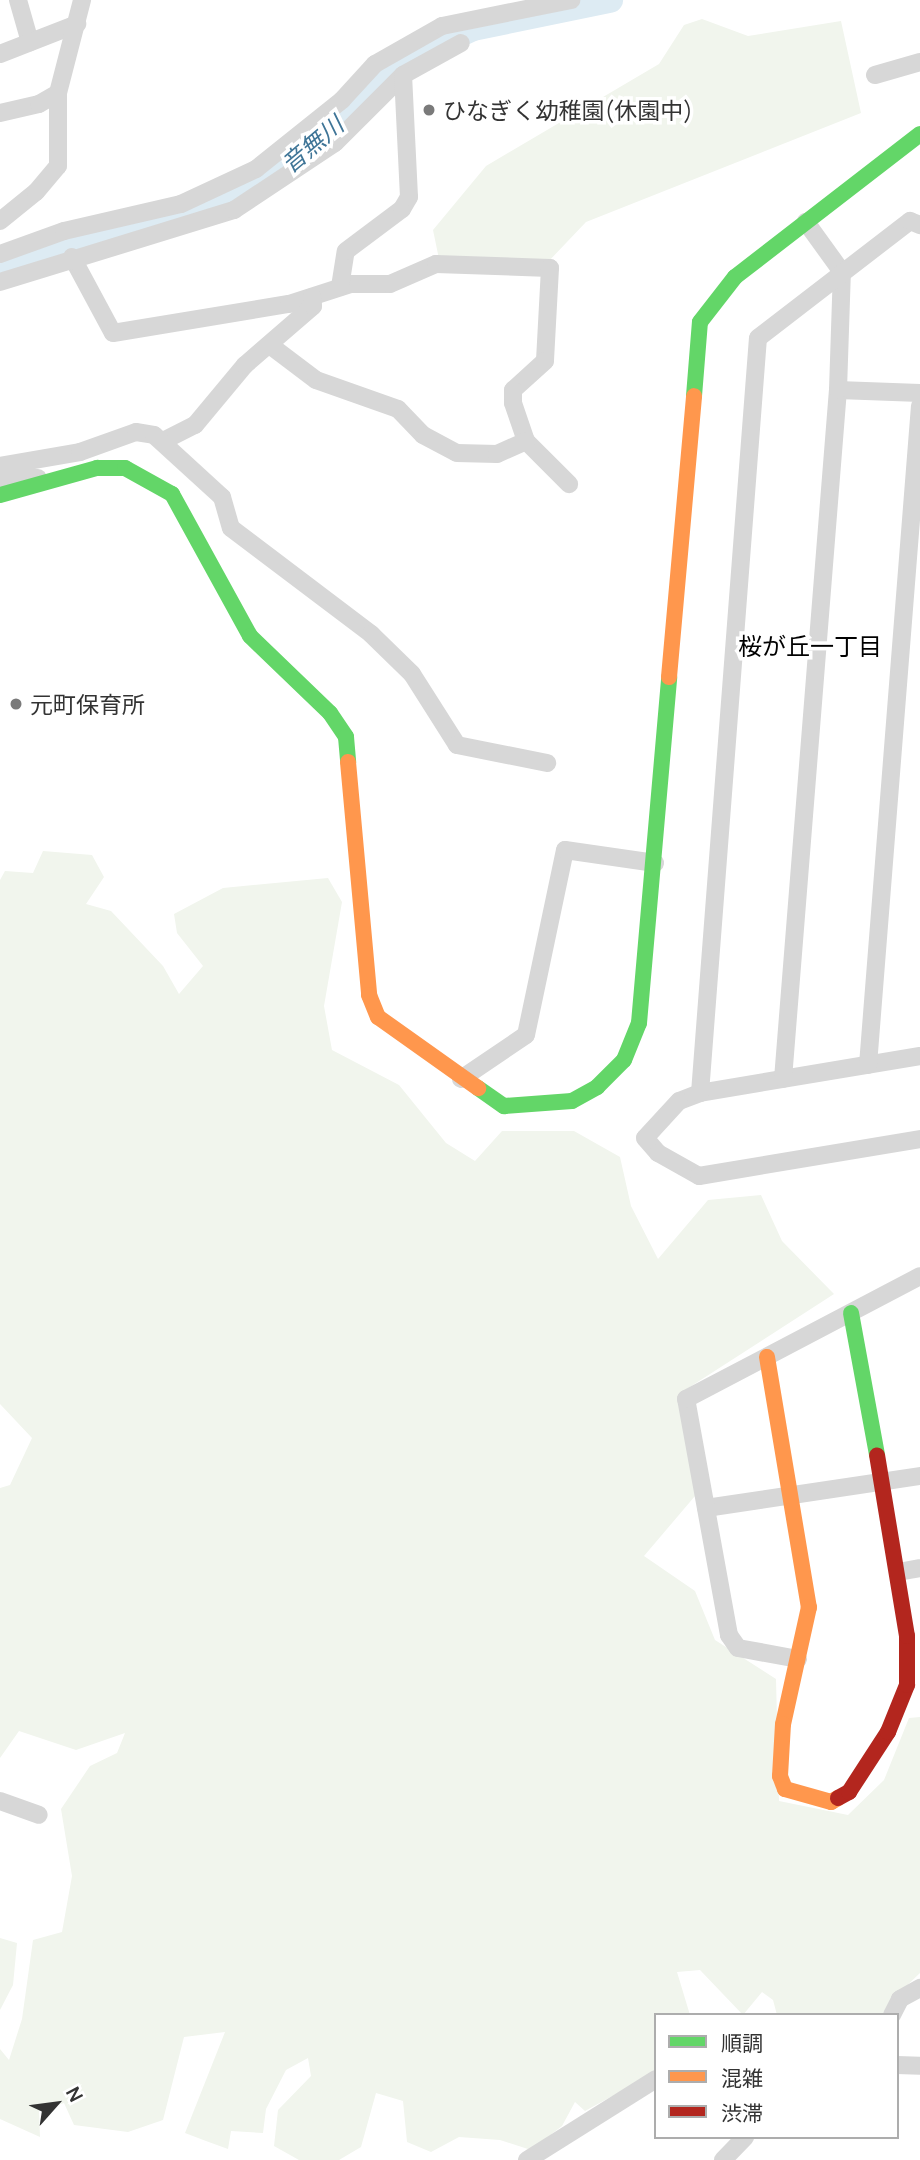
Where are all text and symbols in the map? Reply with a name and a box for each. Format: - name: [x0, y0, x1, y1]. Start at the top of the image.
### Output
- place label: ひなぎく幼稚園(休園中): [443, 96, 693, 124]
- marker: ひなぎく幼稚園(休園中): [421, 102, 437, 118]
- water label: 音無川: [275, 110, 349, 178]
- district label: 桜が丘一丁目: [738, 632, 882, 660]
- place label: 元町保育所: [30, 690, 145, 718]
- marker: 元町保育所: [8, 696, 24, 712]
- legend: [654, 2013, 899, 2139]
- text: 順調: [721, 2029, 763, 2057]
- text: 混雑: [721, 2064, 763, 2092]
- north arrow: [21, 2069, 91, 2139]
- text: N: [60, 2082, 89, 2106]
- text: 渋滞: [721, 2099, 763, 2127]

